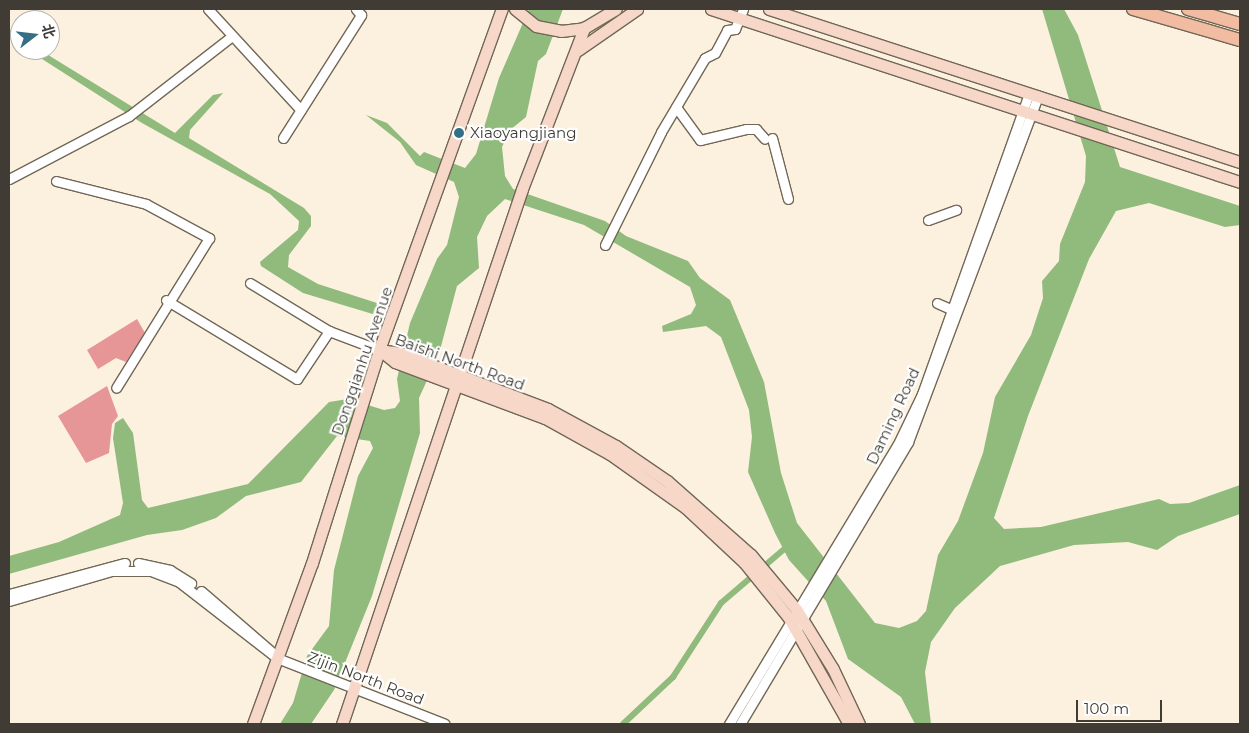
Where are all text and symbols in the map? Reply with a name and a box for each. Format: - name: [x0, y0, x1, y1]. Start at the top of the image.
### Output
- north arrow: [10, 10, 60, 60]
- text: 北: [38, 22, 59, 40]
- place label: Xiaoyangjiang: [470, 124, 576, 142]
- marker: Xiaoyangjiang: [452, 126, 466, 140]
- street label: Dongqianhu Avenue: [328, 284, 396, 438]
- street label: Baishi North Road: [393, 330, 527, 394]
- street label: Daming Road: [863, 365, 923, 467]
- street label: Zijin North Road: [305, 648, 427, 708]
- scale bar: [1079, 690, 1165, 722]
- text: 100 m: [1084, 699, 1129, 718]

